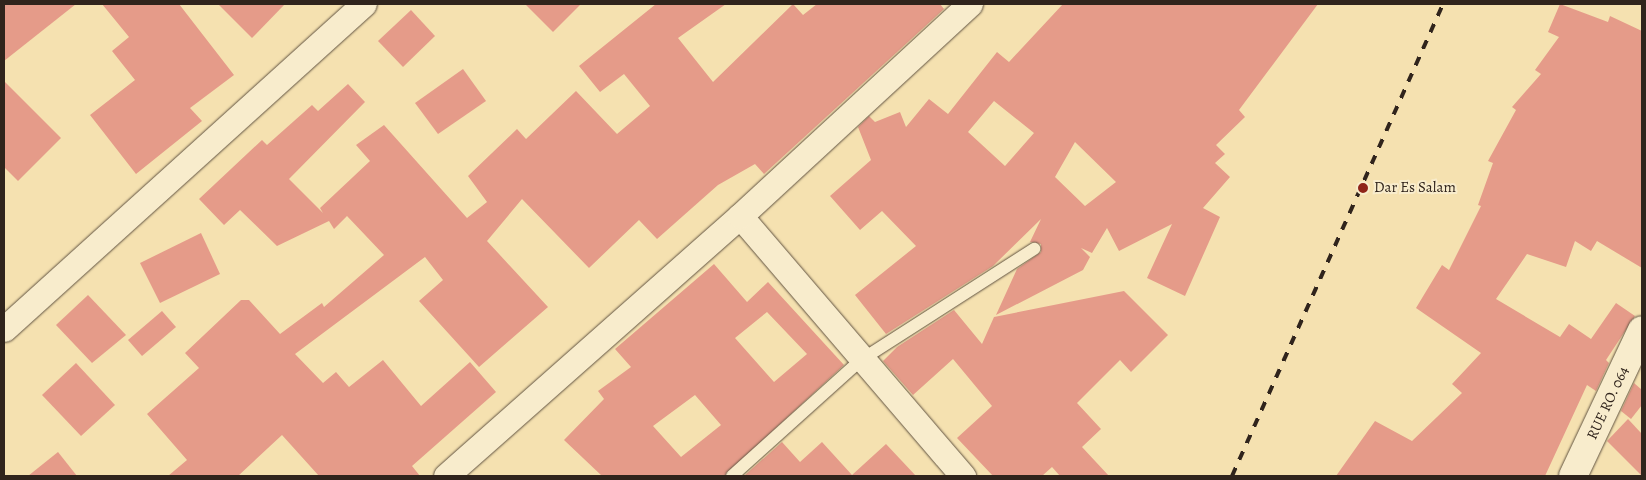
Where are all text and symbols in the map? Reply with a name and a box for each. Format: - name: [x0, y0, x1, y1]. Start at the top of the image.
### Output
- place label: Dar Es Salam: [1374, 179, 1456, 197]
- marker: Dar Es Salam: [1356, 181, 1370, 195]
- street label: RUE RO. 064: [1583, 363, 1633, 443]

